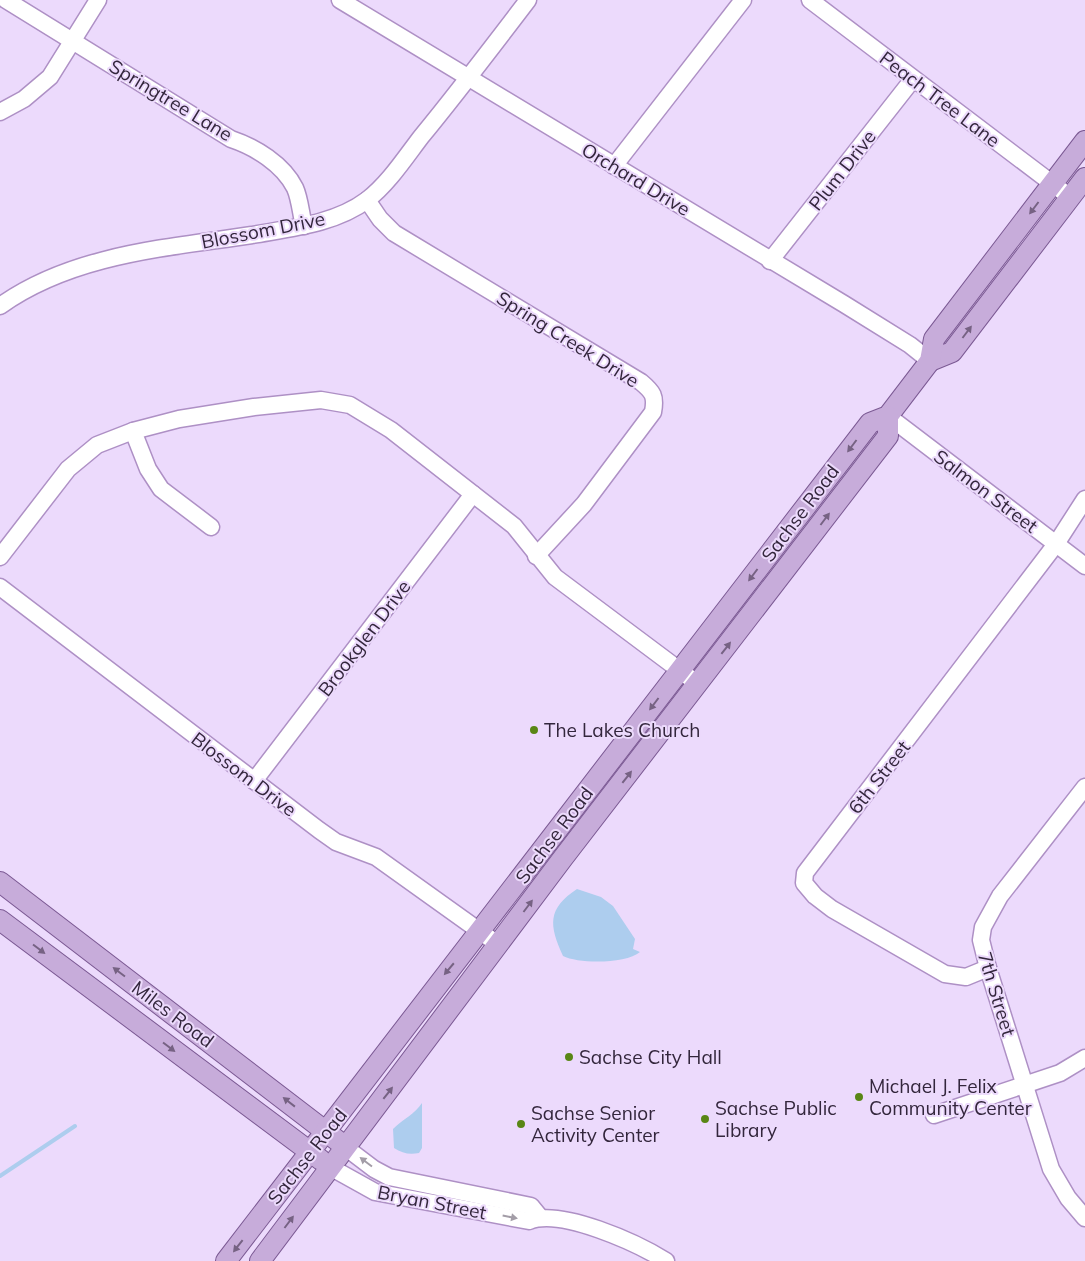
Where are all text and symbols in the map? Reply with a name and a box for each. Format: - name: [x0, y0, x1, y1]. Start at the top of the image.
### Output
- street label: Peach Tree Lane: [875, 46, 1005, 152]
- street label: Springtree Lane: [105, 54, 237, 146]
- street label: Plum Drive: [803, 125, 881, 215]
- street label: Orchard Drive: [577, 137, 695, 221]
- one-way arrow: [1029, 201, 1039, 215]
- street label: Blossom Drive: [199, 206, 327, 254]
- street label: Spring Creek Drive: [492, 286, 644, 392]
- one-way arrow: [962, 326, 973, 339]
- one-way arrow: [846, 440, 857, 453]
- street label: Salmon Street: [929, 444, 1043, 538]
- street label: Sachse Road: [756, 460, 844, 566]
- one-way arrow: [819, 513, 830, 526]
- one-way arrow: [747, 568, 758, 581]
- street label: Brookglen Drive: [313, 575, 415, 701]
- one-way arrow: [720, 642, 731, 655]
- one-way arrow: [649, 697, 659, 711]
- place label: The Lakes Church: [544, 718, 700, 742]
- marker: The Lakes Church: [528, 724, 540, 736]
- street label: Blossom Drive: [187, 727, 301, 821]
- street label: 6th Street: [843, 735, 915, 819]
- one-way arrow: [621, 771, 632, 784]
- street label: Sachse Road: [510, 782, 598, 888]
- one-way arrow: [522, 900, 533, 913]
- one-way arrow: [32, 944, 46, 954]
- street label: 7th Street: [973, 949, 1021, 1039]
- one-way arrow: [444, 962, 455, 975]
- one-way arrow: [113, 967, 126, 978]
- street label: Miles Road: [127, 975, 219, 1053]
- one-way arrow: [162, 1042, 176, 1052]
- place label: Sachse City Hall: [579, 1045, 722, 1069]
- marker: Sachse City Hall: [563, 1051, 575, 1063]
- place label: Michael J. Felix Community Center: [869, 1074, 1032, 1120]
- one-way arrow: [382, 1086, 393, 1099]
- marker: Michael J. Felix Community Center: [853, 1091, 865, 1103]
- place label: Sachse Public Library: [715, 1096, 837, 1142]
- one-way arrow: [282, 1097, 296, 1107]
- place label: Sachse Senior Activity Center: [531, 1101, 660, 1147]
- street label: Sachse Road: [262, 1103, 352, 1209]
- marker: Sachse Public Library: [699, 1113, 711, 1125]
- marker: Sachse Senior Activity Center: [515, 1118, 527, 1130]
- one-way arrow: [359, 1157, 373, 1167]
- street label: Bryan Street: [376, 1180, 489, 1224]
- one-way arrow: [502, 1214, 518, 1222]
- one-way arrow: [284, 1215, 294, 1229]
- one-way arrow: [232, 1239, 243, 1252]

